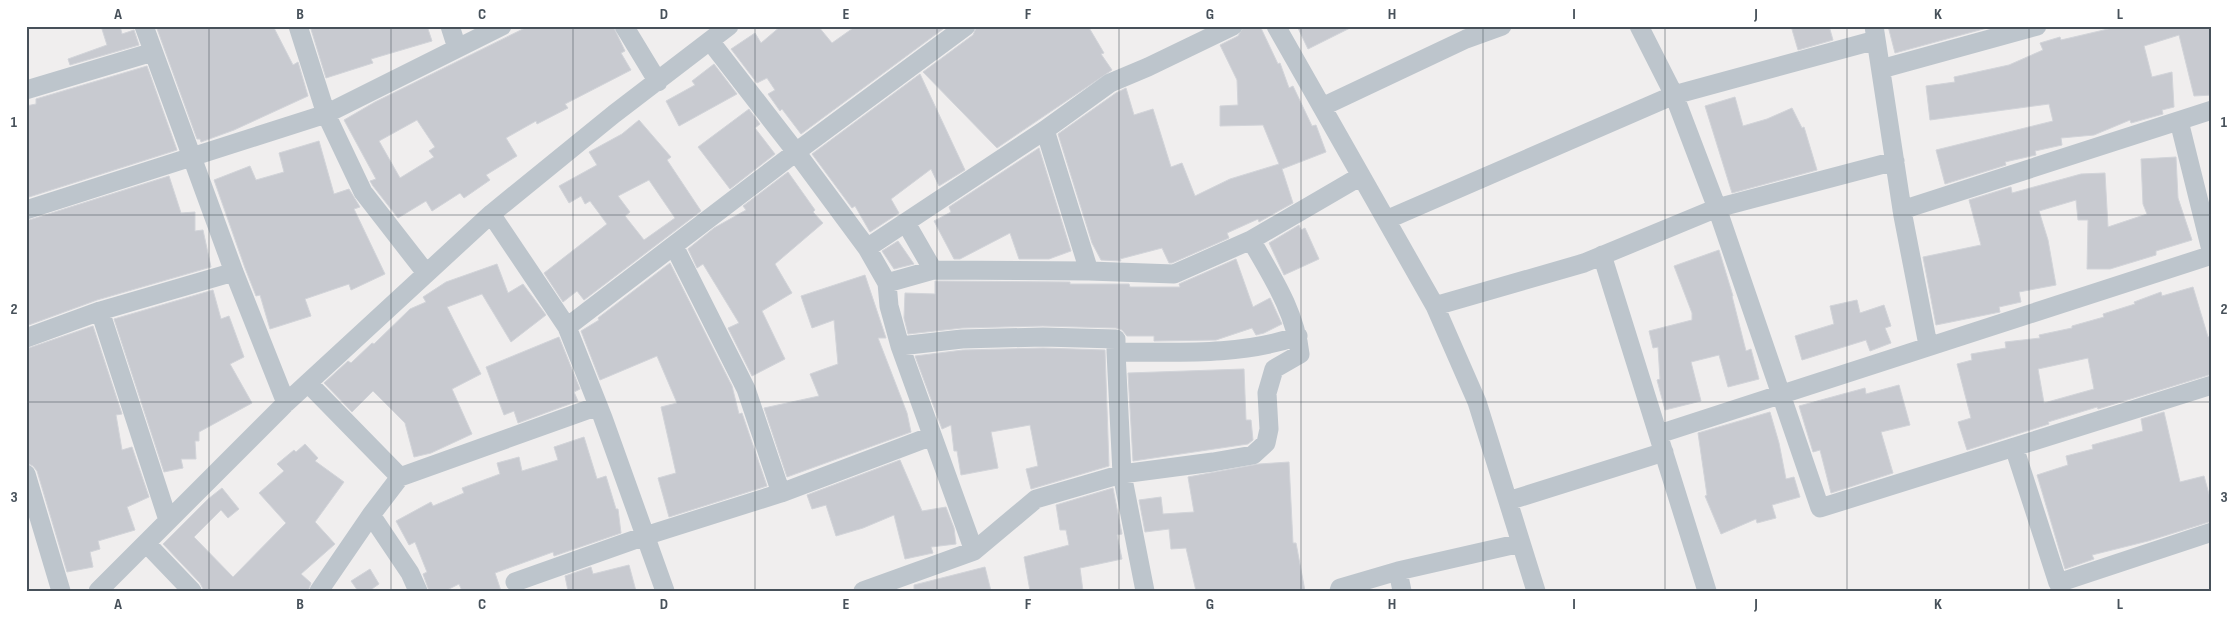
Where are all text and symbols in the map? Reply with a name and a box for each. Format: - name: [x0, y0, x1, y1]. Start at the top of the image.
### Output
- text: A: [113, 5, 122, 24]
- text: B: [296, 5, 304, 24]
- text: C: [478, 5, 486, 24]
- text: D: [660, 5, 668, 24]
- text: E: [843, 5, 850, 24]
- text: F: [1025, 5, 1032, 24]
- text: G: [1206, 5, 1214, 24]
- text: H: [1388, 5, 1396, 24]
- text: I: [1572, 5, 1576, 24]
- text: J: [1753, 5, 1758, 24]
- text: K: [1934, 5, 1942, 24]
- text: L: [2117, 5, 2124, 24]
- text: 1: [11, 113, 18, 132]
- text: 1: [2221, 113, 2228, 132]
- text: 2: [10, 300, 18, 319]
- text: 2: [2220, 300, 2228, 319]
- text: 3: [10, 488, 18, 507]
- text: 3: [2220, 488, 2228, 507]
- text: A: [113, 595, 122, 614]
- text: B: [296, 595, 304, 614]
- text: C: [478, 595, 486, 614]
- text: D: [660, 595, 668, 614]
- text: E: [843, 595, 850, 614]
- text: F: [1025, 595, 1032, 614]
- text: G: [1206, 595, 1214, 614]
- text: H: [1388, 595, 1396, 614]
- text: I: [1572, 595, 1576, 614]
- text: J: [1753, 595, 1758, 614]
- text: K: [1934, 595, 1942, 614]
- text: L: [2117, 595, 2124, 614]

